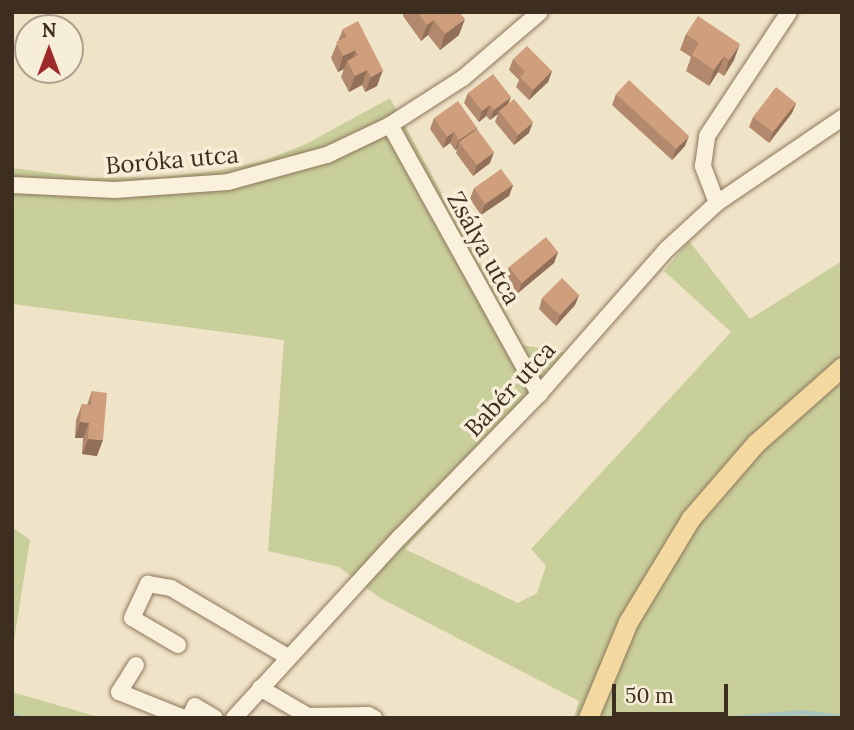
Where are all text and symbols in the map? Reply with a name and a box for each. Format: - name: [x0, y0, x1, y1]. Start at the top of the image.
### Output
- north arrow: [14, 14, 84, 84]
- text: N: [42, 18, 56, 42]
- street label: Boróka utca: [104, 140, 240, 180]
- street label: Zsálya utca: [441, 187, 527, 309]
- street label: Babér utca: [459, 335, 561, 443]
- scale bar: [616, 670, 732, 714]
- text: 50 m: [625, 682, 674, 709]

